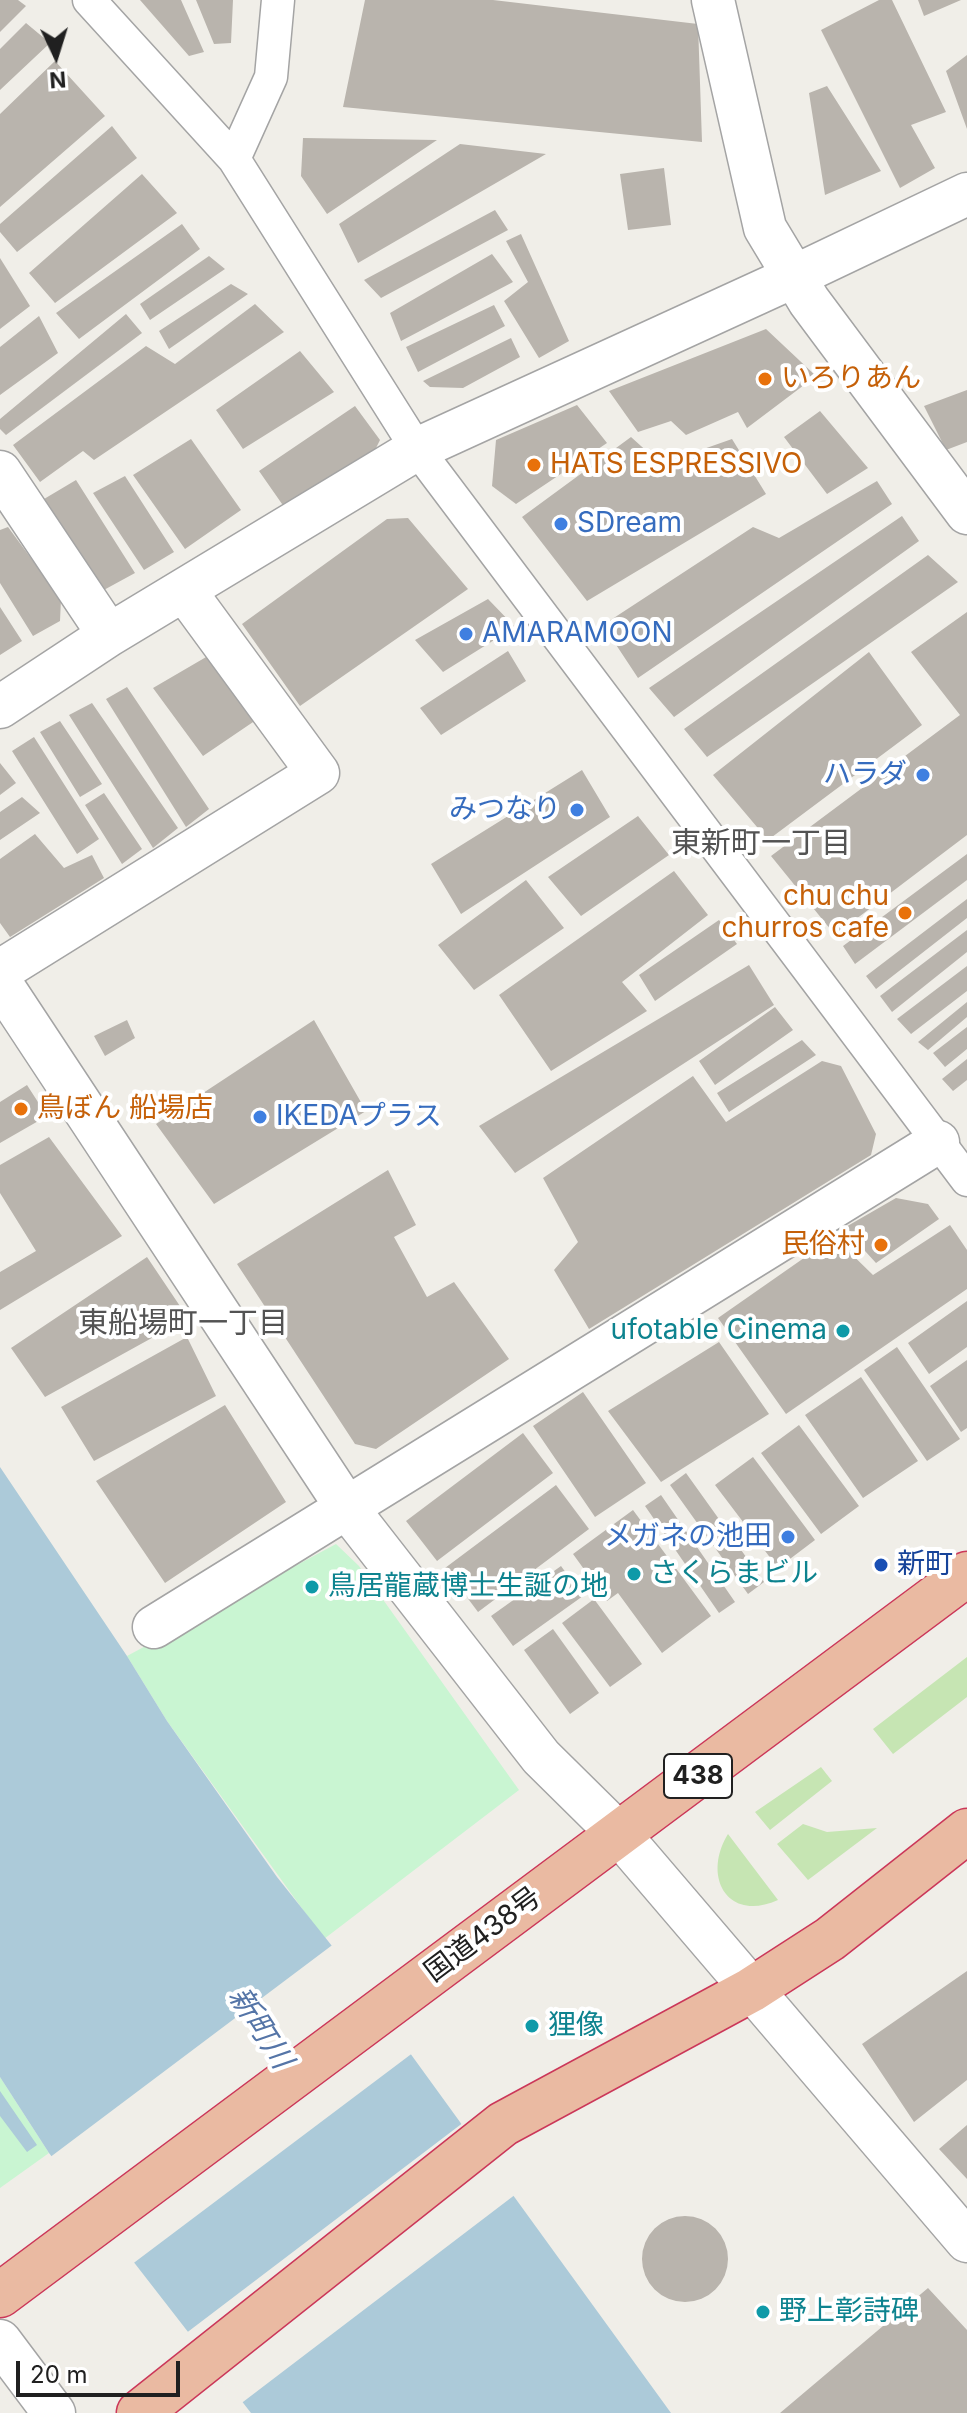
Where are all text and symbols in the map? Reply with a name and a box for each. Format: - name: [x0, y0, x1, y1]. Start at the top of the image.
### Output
- north arrow: [16, 16, 96, 96]
- text: N: [48, 66, 67, 93]
- place label: いろりあん: [781, 362, 921, 396]
- marker: いろりあん: [756, 370, 774, 388]
- place label: HATS ESPRESSIVO: [550, 448, 802, 482]
- marker: HATS ESPRESSIVO: [525, 456, 543, 474]
- place label: SDream: [577, 507, 682, 541]
- marker: SDream: [552, 515, 570, 533]
- place label: AMARAMOON: [482, 617, 672, 651]
- marker: AMARAMOON: [457, 625, 475, 643]
- place label: ハラダ: [823, 758, 907, 792]
- marker: ハラダ: [914, 766, 932, 784]
- place label: みつなり: [449, 793, 561, 827]
- marker: みつなり: [568, 801, 586, 819]
- district label: 東新町一丁目: [671, 826, 851, 862]
- place label: chu chu churros cafe: [722, 880, 889, 946]
- marker: chu chu churros cafe: [896, 904, 914, 922]
- place label: 鳥ぼん 船場店: [37, 1092, 213, 1126]
- marker: 鳥ぼん 船場店: [12, 1100, 30, 1118]
- place label: IKEDAプラス: [276, 1100, 442, 1134]
- marker: IKEDAプラス: [251, 1108, 269, 1126]
- place label: 民俗村: [781, 1228, 865, 1262]
- marker: 民俗村: [872, 1236, 890, 1254]
- district label: 東船場町一丁目: [78, 1306, 288, 1342]
- place label: ufotable Cinema: [611, 1314, 827, 1348]
- marker: ufotable Cinema: [834, 1322, 852, 1340]
- place label: メガネの池田: [604, 1520, 772, 1554]
- marker: メガネの池田: [779, 1528, 797, 1546]
- place label: 新町: [897, 1548, 953, 1582]
- marker: 新町: [872, 1556, 890, 1574]
- place label: さくらまビル: [650, 1557, 818, 1591]
- marker: さくらまビル: [625, 1565, 643, 1583]
- place label: 鳥居龍蔵博士生誕の地: [328, 1570, 608, 1604]
- marker: 鳥居龍蔵博士生誕の地: [303, 1578, 321, 1596]
- road number: 438: [664, 1754, 732, 1798]
- street label: 国道438号: [418, 1880, 548, 1990]
- water label: 新町川: [220, 1980, 300, 2076]
- place label: 狸像: [548, 2009, 604, 2043]
- marker: 狸像: [523, 2017, 541, 2035]
- place label: 野上彰詩碑: [779, 2295, 919, 2329]
- marker: 野上彰詩碑: [754, 2303, 772, 2321]
- scale bar: [20, 2345, 184, 2395]
- text: 20 m: [30, 2360, 88, 2389]

